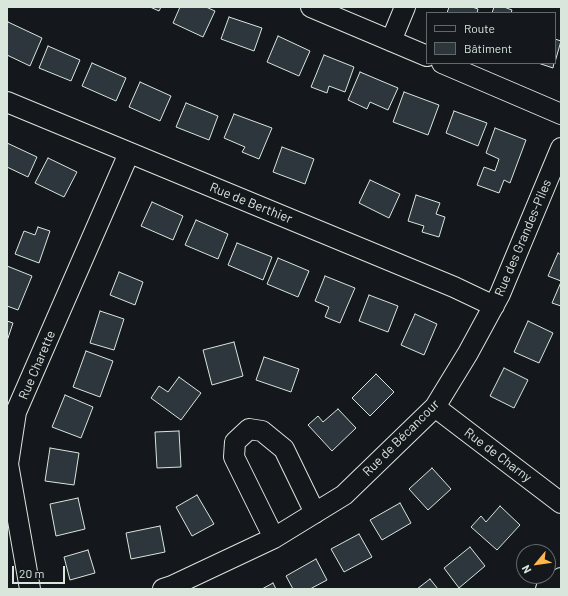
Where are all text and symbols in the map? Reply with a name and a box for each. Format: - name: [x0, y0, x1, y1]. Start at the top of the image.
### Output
- legend: [426, 12, 556, 64]
- text: Route: [464, 21, 495, 35]
- text: Bâtiment: [464, 41, 512, 55]
- street label: Rue des Grandes-Piles: [491, 177, 555, 299]
- street label: Rue de Berthier: [207, 179, 295, 227]
- street label: Rue Charette: [15, 328, 59, 402]
- street label: Rue de Bécancour: [359, 396, 443, 480]
- street label: Rue de Charny: [461, 425, 535, 485]
- north arrow: [516, 544, 556, 584]
- scale bar: [14, 558, 67, 584]
- text: N: [518, 563, 533, 576]
- text: 20 m: [19, 566, 45, 580]

